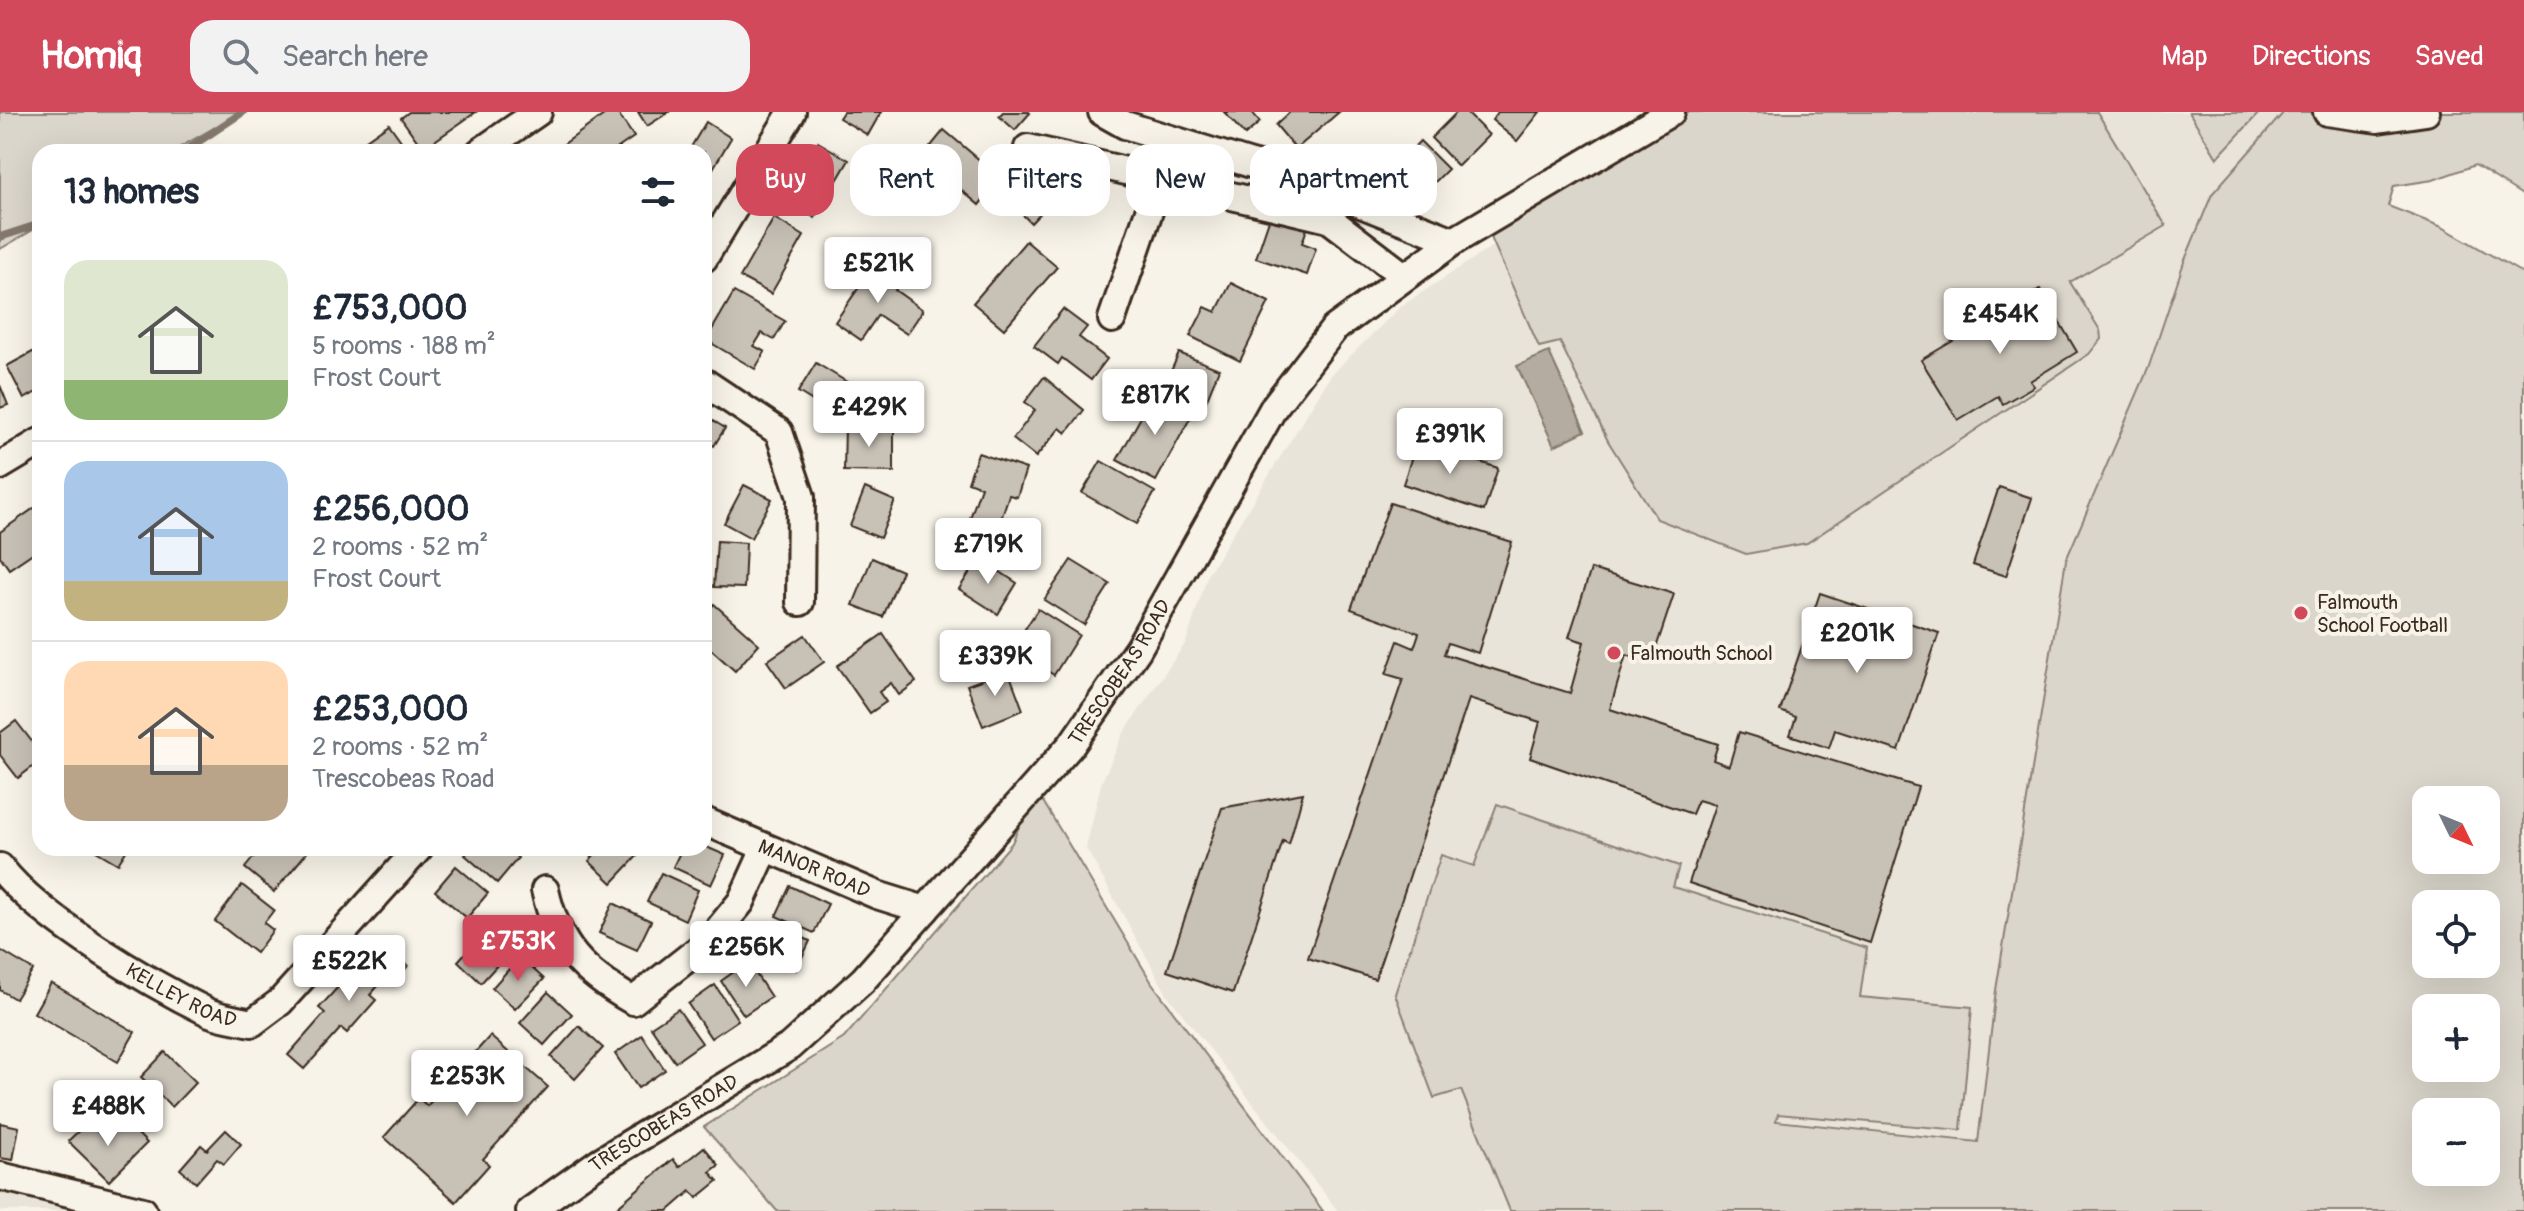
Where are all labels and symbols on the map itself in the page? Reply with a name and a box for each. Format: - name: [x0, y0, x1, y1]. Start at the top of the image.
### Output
- pin: £521K: [822, 237, 934, 305]
- pin: £454K: [1944, 288, 2056, 356]
- pin: £817K: [1099, 369, 1211, 437]
- pin: £429K: [813, 381, 925, 449]
- pin: £391K: [1394, 408, 1506, 476]
- pin: £719K: [932, 518, 1044, 586]
- place label: Falmouth School Football: [2317, 590, 2448, 638]
- street label: TRESCOBEAS ROAD: [1063, 595, 1176, 750]
- marker: Falmouth School Football: [2292, 604, 2310, 622]
- pin: £201K: [1801, 607, 1913, 675]
- pin: £339K: [939, 630, 1051, 698]
- place label: Falmouth School: [1630, 641, 1773, 666]
- marker: Falmouth School: [1605, 644, 1623, 662]
- north arrow: [2412, 786, 2500, 874]
- street label: MANOR ROAD: [754, 834, 874, 904]
- pin: £753K: [462, 915, 574, 983]
- pin: £256K: [690, 921, 802, 989]
- pin: £522K: [293, 935, 405, 1003]
- street label: KELLEY ROAD: [121, 957, 239, 1033]
- pin: £253K: [411, 1050, 523, 1118]
- street label: TRESCOBEAS ROAD: [584, 1069, 743, 1178]
- pin: £488K: [52, 1080, 164, 1148]

